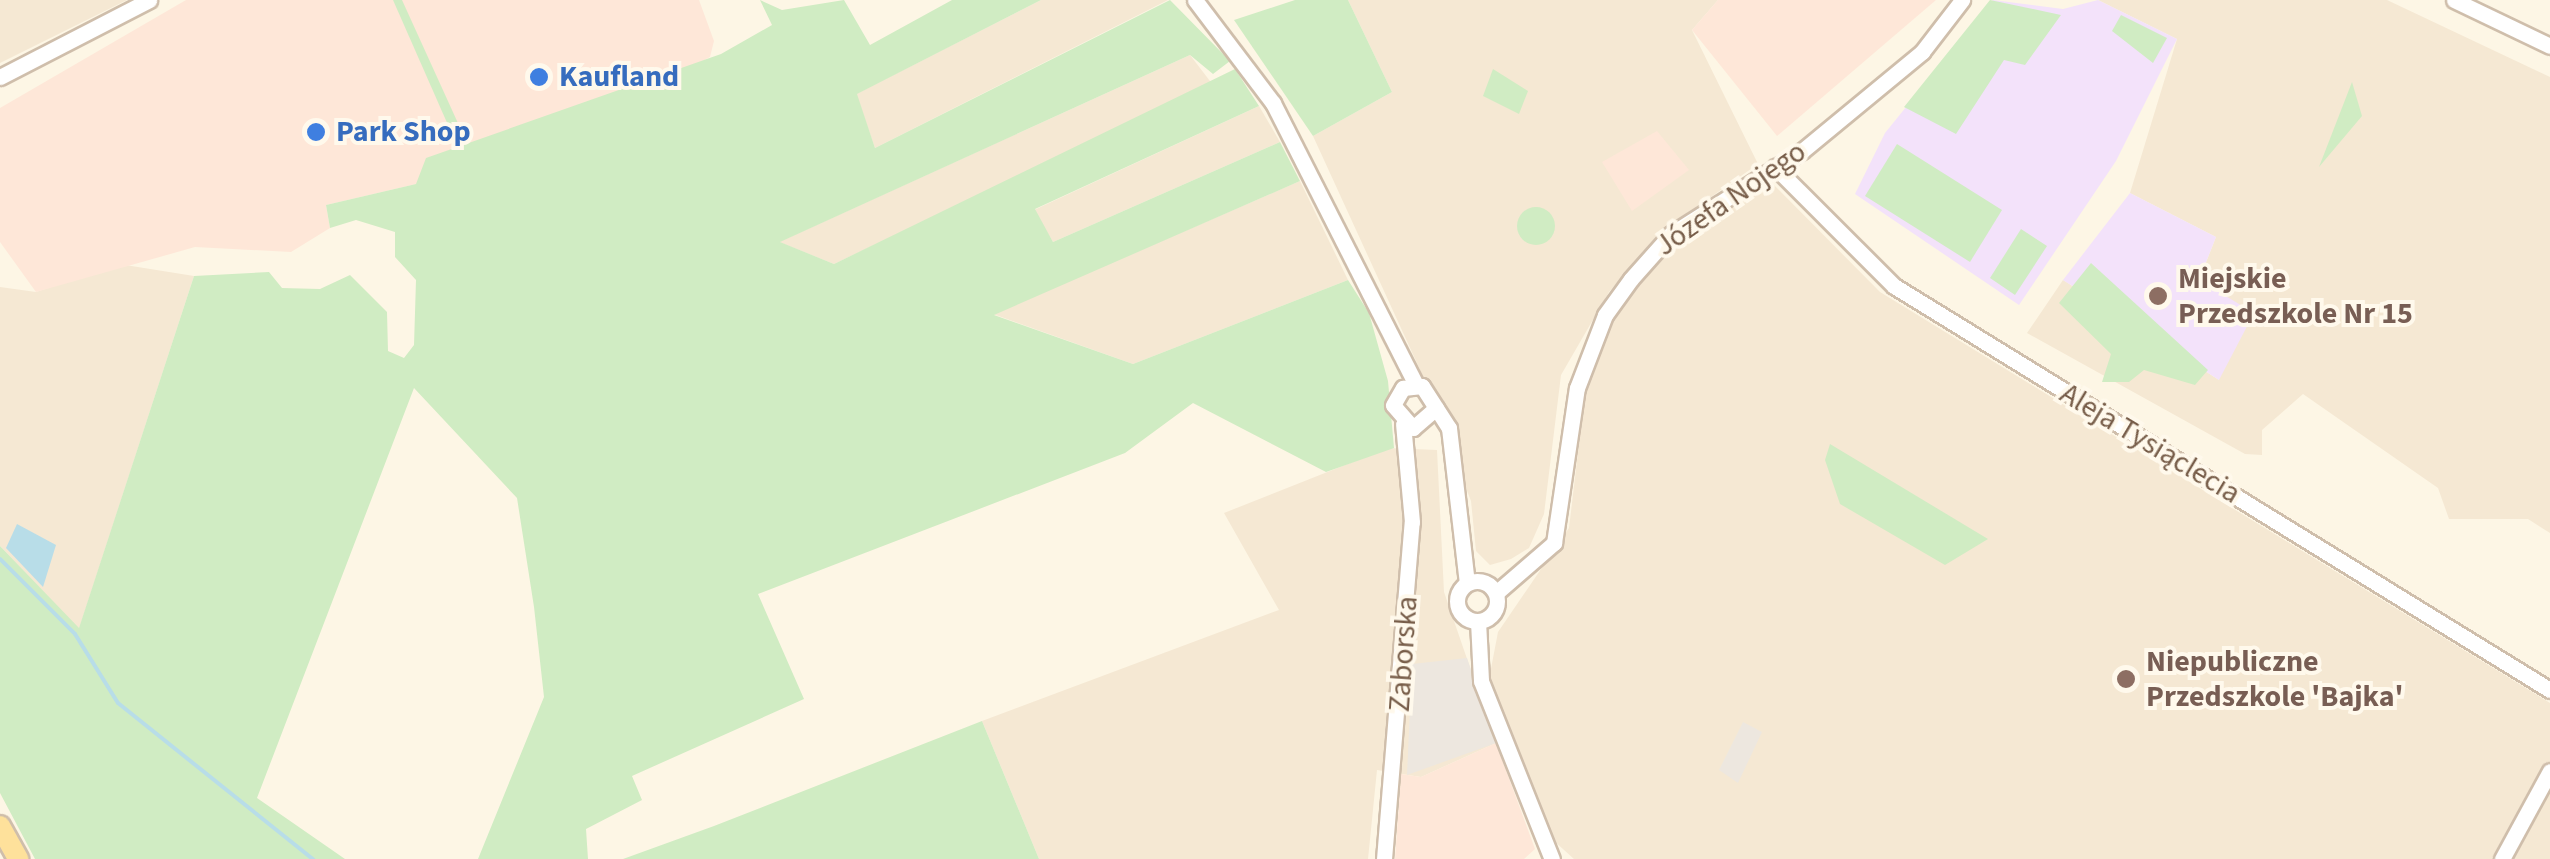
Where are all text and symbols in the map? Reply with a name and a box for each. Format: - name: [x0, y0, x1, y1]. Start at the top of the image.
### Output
- place label: Kaufland: [559, 59, 679, 95]
- marker: Kaufland: [528, 66, 550, 88]
- place label: Park Shop: [336, 114, 471, 150]
- marker: Park Shop: [305, 121, 327, 143]
- street label: Józefa Nojego: [1649, 134, 1813, 264]
- place label: Miejskie Przedszkole Nr 15: [2178, 261, 2413, 332]
- marker: Miejskie Przedszkole Nr 15: [2147, 285, 2169, 307]
- street label: Aleja Tysiąclecia: [2053, 376, 2247, 512]
- street label: Zaborska: [1382, 595, 1426, 713]
- place label: Niepubliczne Przedszkole 'Bajka': [2146, 644, 2404, 714]
- marker: Niepubliczne Przedszkole 'Bajka': [2115, 668, 2137, 690]

